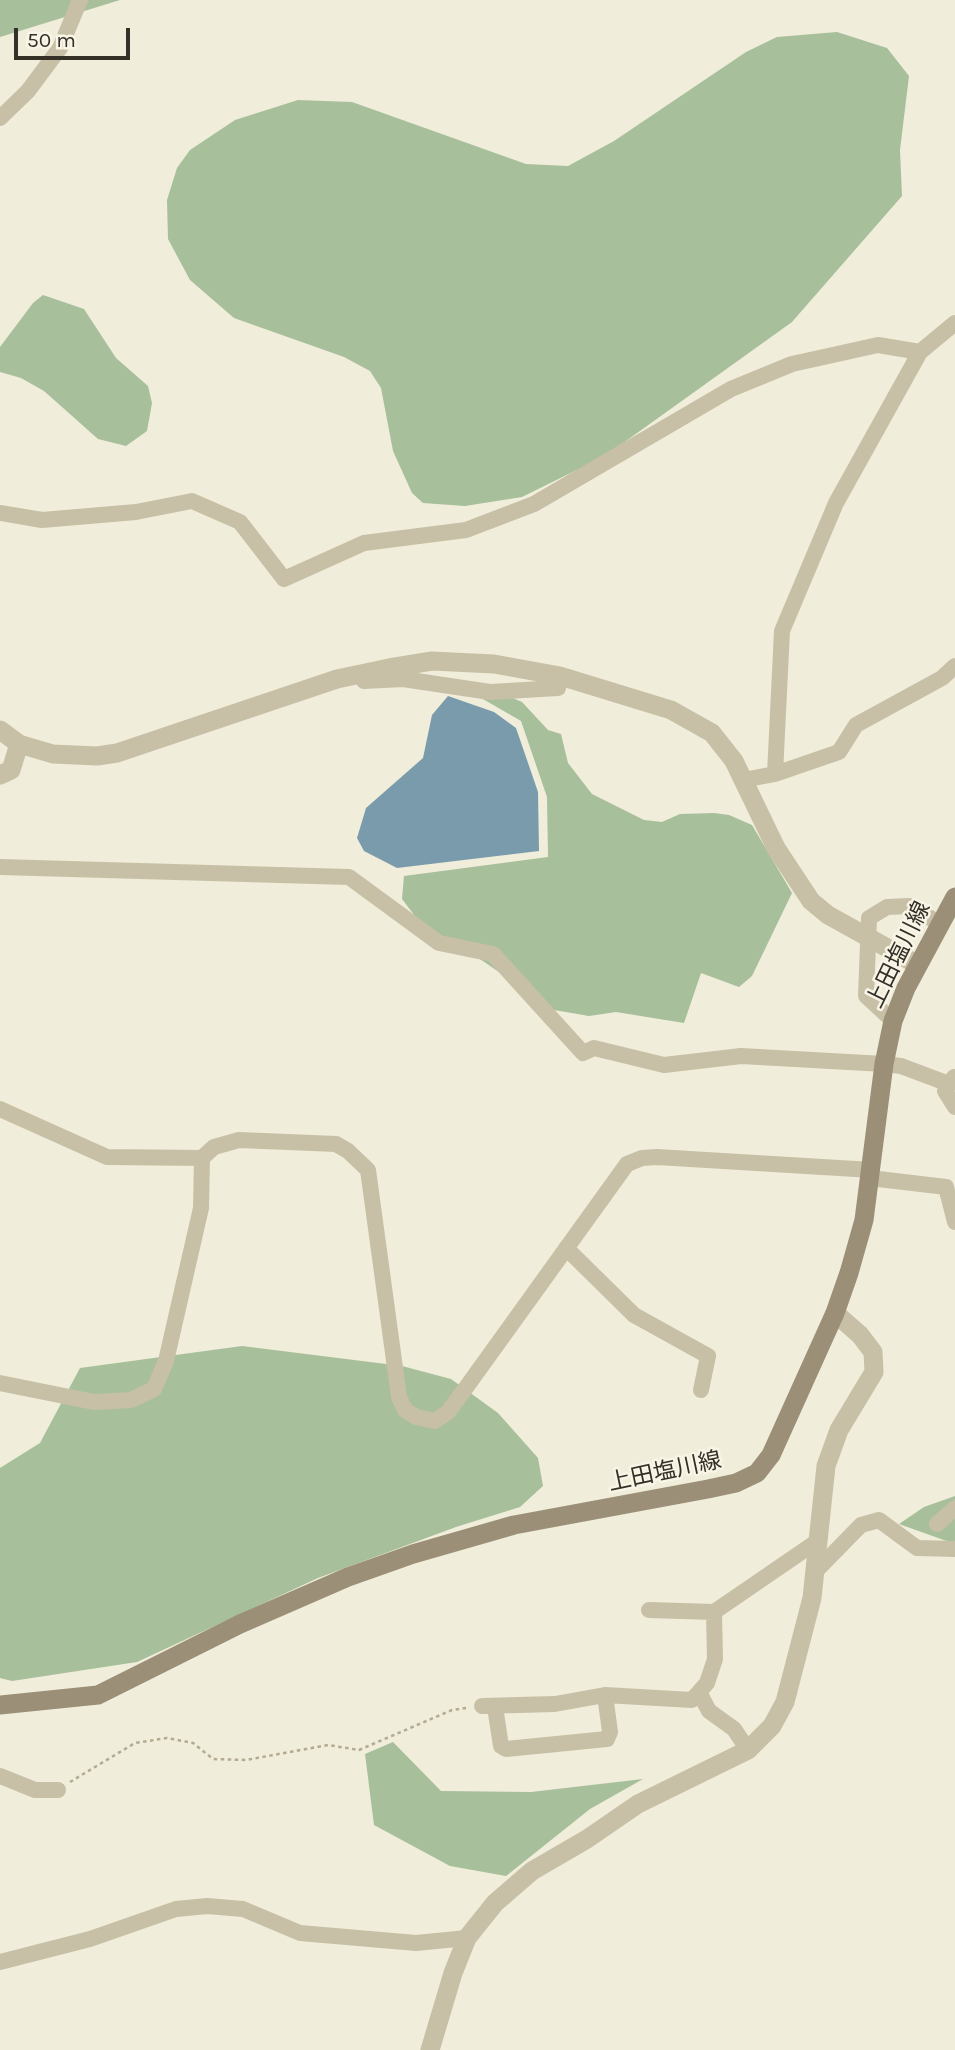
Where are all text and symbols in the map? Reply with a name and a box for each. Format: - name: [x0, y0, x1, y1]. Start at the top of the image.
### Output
- scale bar: [18, 14, 133, 58]
- text: 50 m: [27, 28, 76, 52]
- street label: 上田塩川線: [861, 897, 937, 1013]
- street label: 上田塩川線: [606, 1447, 724, 1497]

